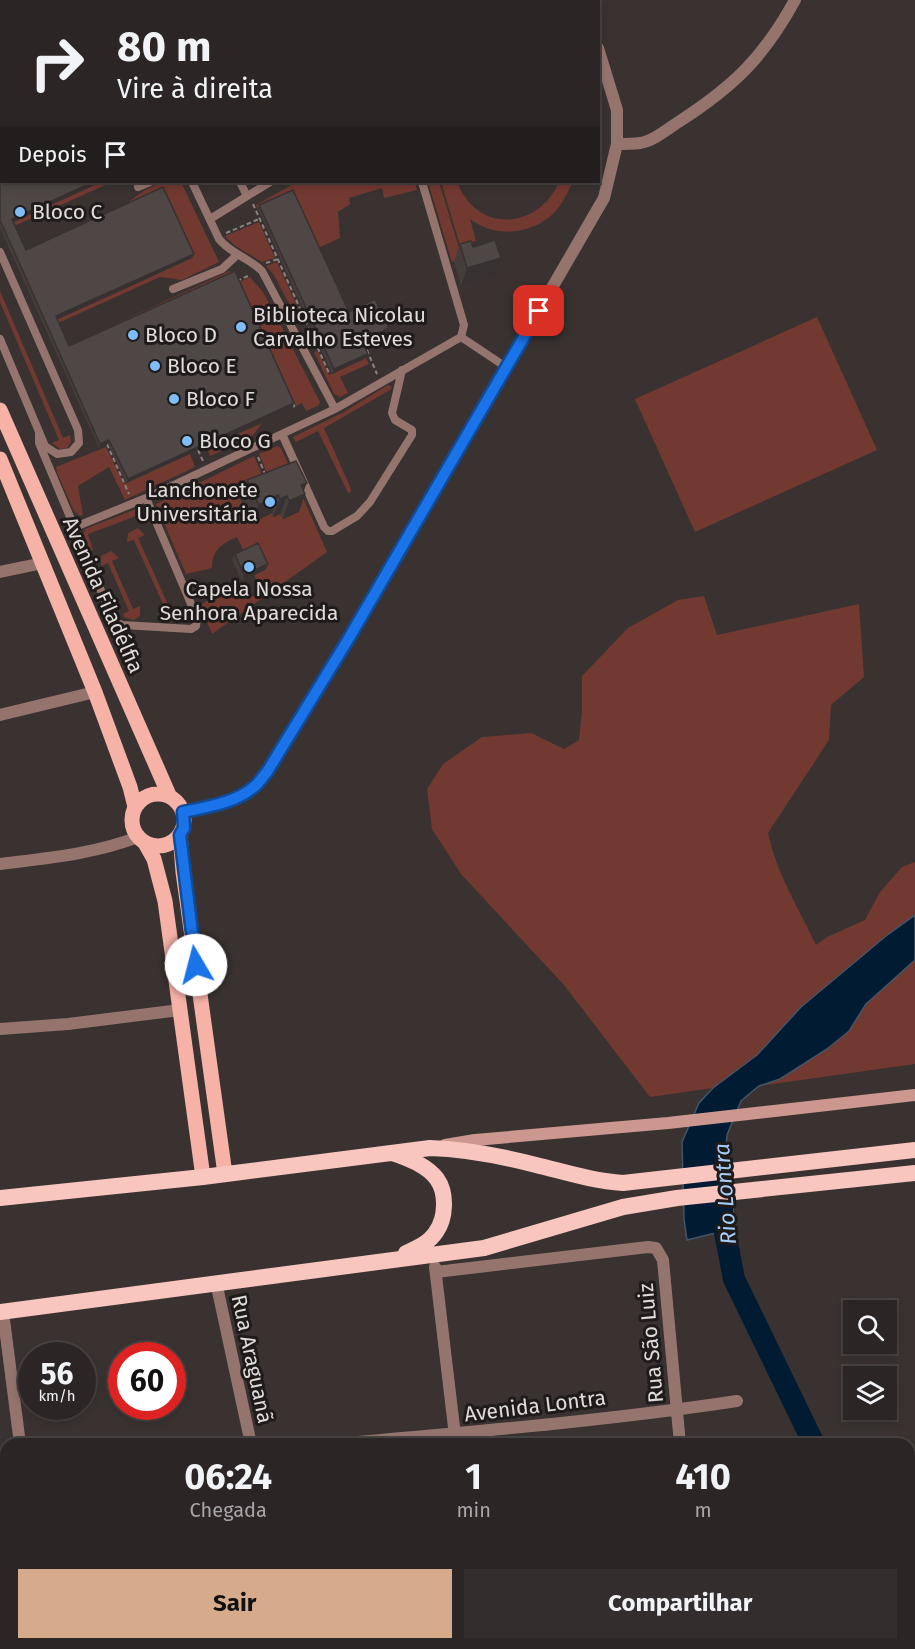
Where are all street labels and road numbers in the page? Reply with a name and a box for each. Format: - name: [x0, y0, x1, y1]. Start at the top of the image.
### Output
- street label: Avenida Filadélfia: [57, 513, 149, 677]
- street label: Rua São Luiz: [633, 1282, 669, 1404]
- street label: Rua Araguanã: [226, 1292, 278, 1426]
- street label: Avenida Lontra: [463, 1384, 607, 1428]

